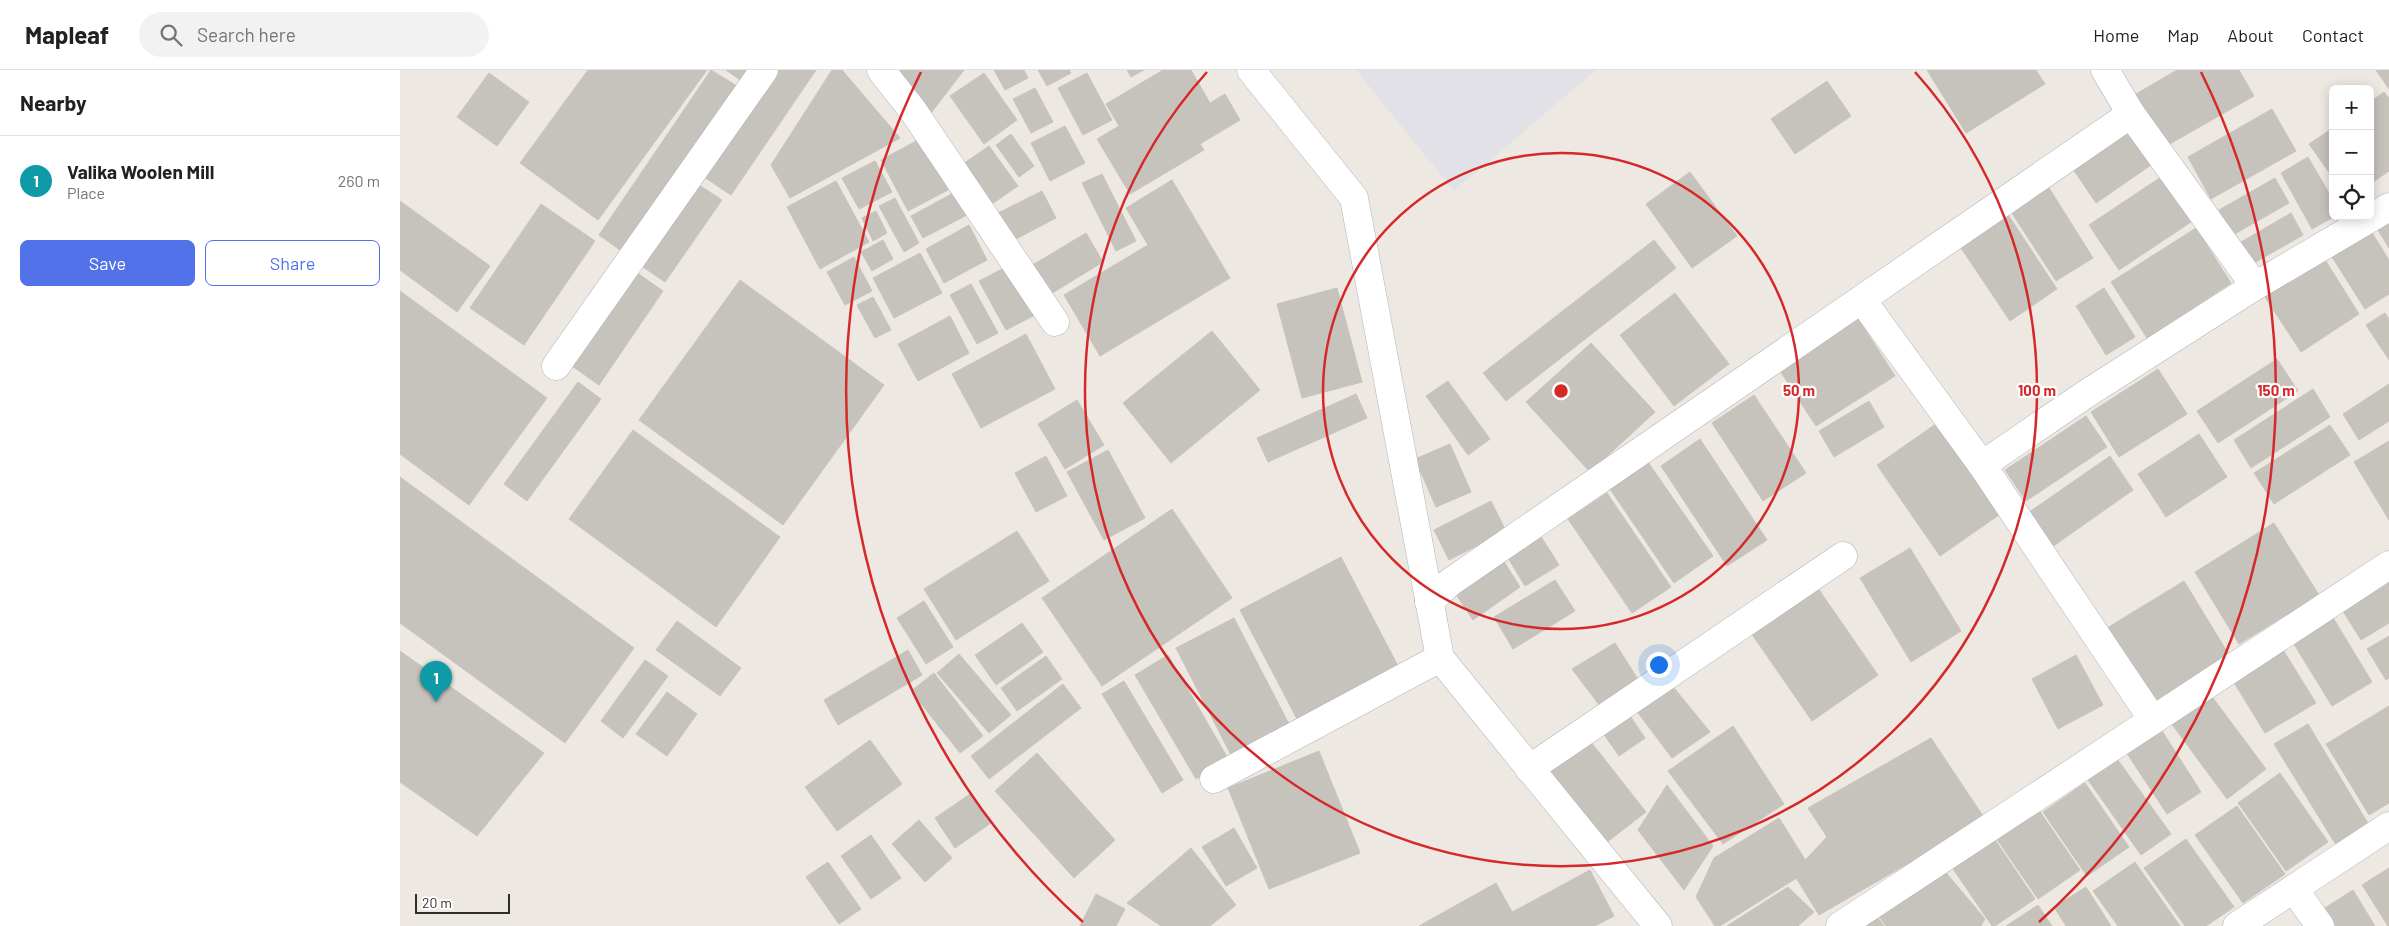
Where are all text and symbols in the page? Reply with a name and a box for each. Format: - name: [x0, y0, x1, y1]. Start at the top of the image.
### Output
- search box: [139, 12, 489, 57]
- text: Mapleaf: [25, 20, 109, 49]
- icon: search: [157, 21, 185, 49]
- text: Search here: [197, 23, 296, 46]
- text: Home: [2093, 24, 2139, 46]
- text: Map: [2167, 24, 2199, 46]
- text: About: [2227, 24, 2274, 46]
- text: Contact: [2302, 24, 2364, 46]
- map controls: [2329, 85, 2374, 220]
- button: +: [2329, 85, 2374, 130]
- text: Nearby: [20, 90, 86, 115]
- button: −: [2329, 130, 2374, 175]
- text: Valika Woolen Mill: [67, 160, 214, 183]
- text: 1: [33, 171, 39, 190]
- text: 260 m: [338, 171, 380, 190]
- button: locate: [2329, 175, 2374, 220]
- text: Place: [67, 183, 105, 202]
- button: Save: [20, 240, 195, 286]
- button: Share: [205, 240, 380, 286]
- text: 50 m: [1783, 381, 1815, 399]
- text: 100 m: [2018, 381, 2056, 399]
- text: 150 m: [2257, 381, 2295, 399]
- centre of rings: [1552, 382, 1570, 400]
- your location: [1646, 652, 1672, 678]
- pin: 1: [420, 661, 452, 702]
- scale bar: [415, 891, 510, 914]
- text: 20 m: [422, 894, 452, 911]

